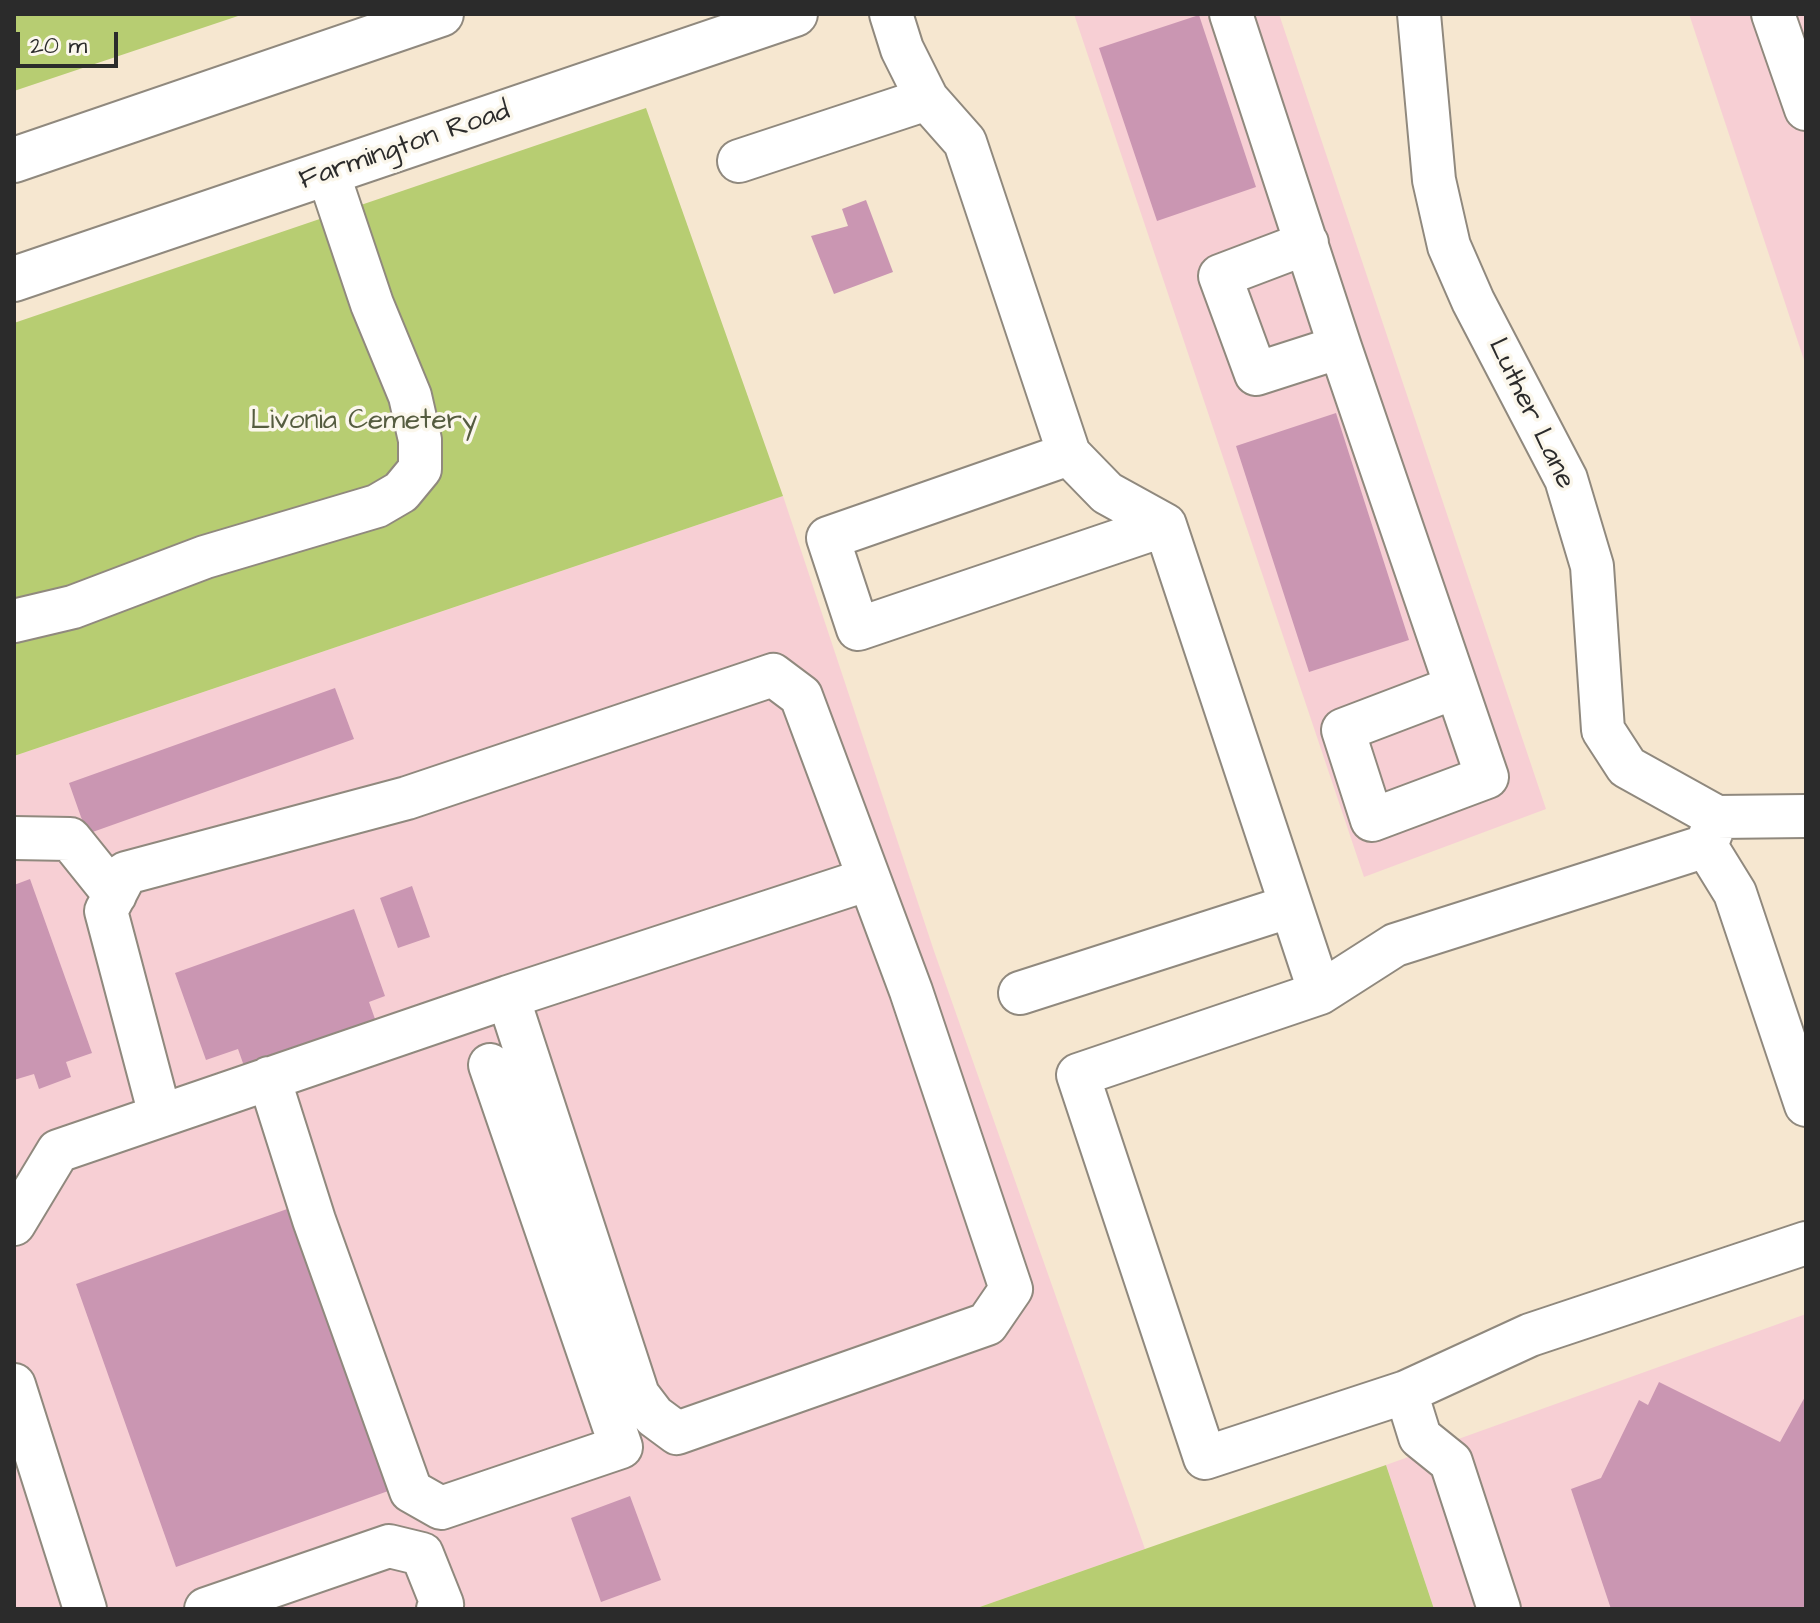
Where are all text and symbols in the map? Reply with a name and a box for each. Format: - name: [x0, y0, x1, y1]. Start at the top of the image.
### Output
- scale bar: [20, 16, 122, 66]
- text: 20 m: [30, 29, 87, 63]
- street label: Farmington Road: [295, 95, 515, 199]
- street label: Luther Lane: [1479, 333, 1581, 495]
- park label: Livonia Cemetery: [251, 405, 477, 439]

